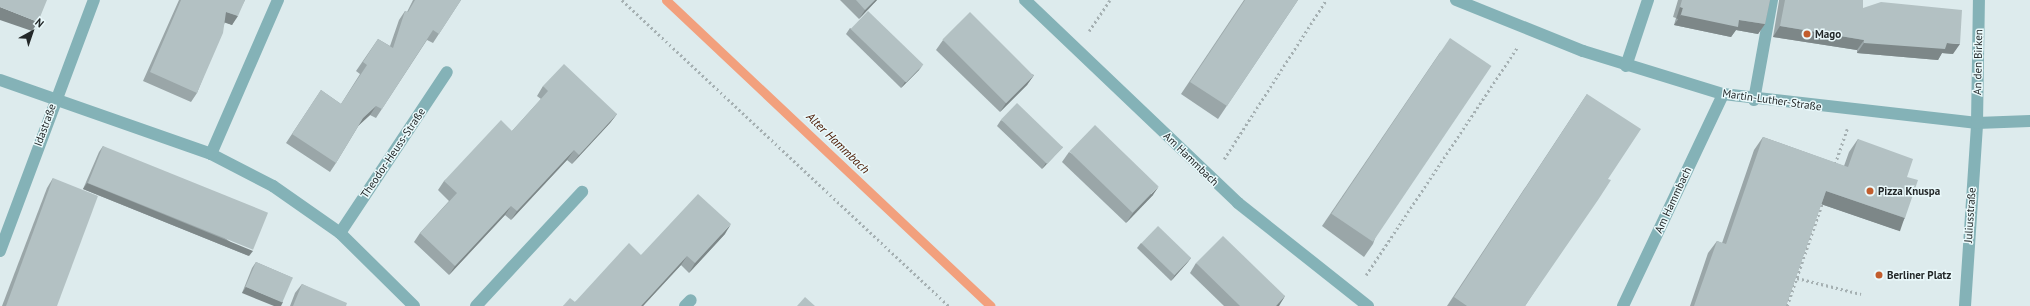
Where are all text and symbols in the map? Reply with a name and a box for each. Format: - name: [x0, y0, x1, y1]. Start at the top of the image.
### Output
- north arrow: [12, 12, 52, 52]
- text: N: [32, 15, 47, 30]
- place label: Mago: [1815, 27, 1841, 41]
- marker: Mago: [1802, 29, 1812, 39]
- street label: An den Birken: [1971, 29, 1985, 95]
- street label: Martin-Luther-Straße: [1721, 86, 1823, 114]
- street label: Idastraße: [31, 102, 59, 148]
- street label: Theodor-Heuss-Straße: [358, 105, 428, 201]
- water label: Alter Hammbach: [804, 109, 872, 177]
- street label: Am Hammbach: [1161, 129, 1221, 189]
- street label: Am Hammbach: [1652, 165, 1694, 235]
- place label: Pizza Knuspa: [1878, 184, 1940, 198]
- marker: Pizza Knuspa: [1865, 186, 1875, 196]
- street label: Juliusstraße: [1961, 187, 1979, 243]
- place label: Berliner Platz: [1887, 268, 1951, 282]
- marker: Berliner Platz: [1874, 270, 1884, 280]

